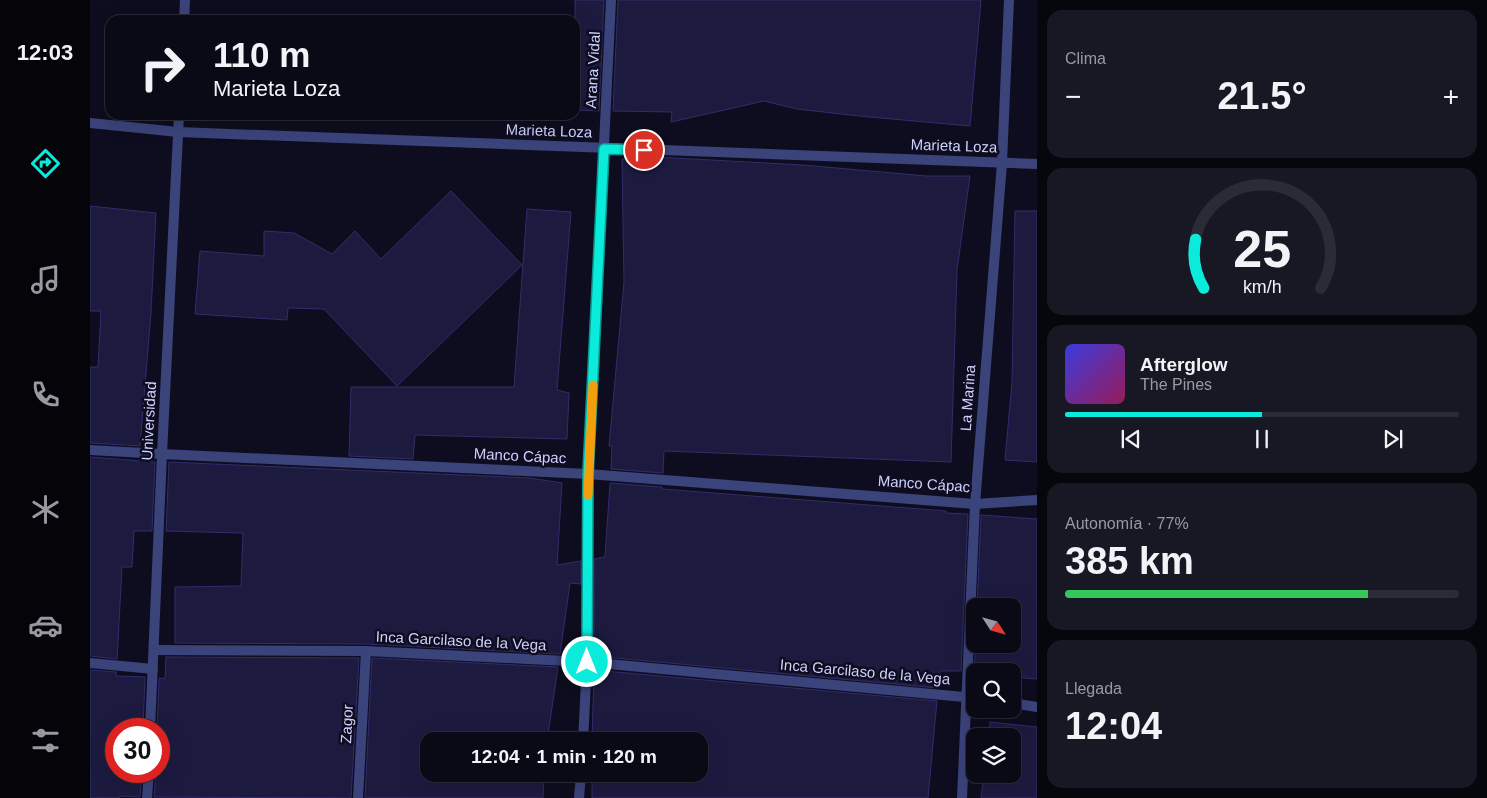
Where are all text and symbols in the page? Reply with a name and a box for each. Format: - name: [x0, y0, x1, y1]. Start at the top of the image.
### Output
- street label: Arana Vidal: [582, 31, 603, 109]
- icon: right: [130, 35, 195, 100]
- text: 110 m: [213, 35, 310, 74]
- text: 12:03: [17, 40, 73, 65]
- text: Clima: [1065, 50, 1106, 67]
- text: 21.5°: [1217, 75, 1307, 117]
- text: Marieta Loza: [213, 76, 340, 101]
- text: −: [1065, 81, 1081, 112]
- text: +: [1443, 81, 1459, 112]
- street label: Marieta Loza: [505, 120, 593, 141]
- pin: [623, 129, 665, 171]
- street label: Marieta Loza: [910, 135, 998, 156]
- icon: arrive: [630, 136, 658, 164]
- icon: directions: [28, 146, 63, 181]
- text: 25: [1233, 220, 1291, 278]
- icon: music: [28, 262, 63, 297]
- text: km/h: [1243, 277, 1281, 297]
- text: Afterglow: [1140, 354, 1228, 375]
- street label: La Marina: [957, 363, 978, 432]
- text: The Pines: [1140, 376, 1212, 393]
- icon: phone: [28, 377, 63, 412]
- street label: Universidad: [138, 381, 159, 461]
- icon: previous: [1117, 425, 1145, 453]
- icon: pause: [1248, 425, 1276, 453]
- icon: next: [1379, 425, 1407, 453]
- street label: Manco Cápac: [473, 445, 567, 466]
- street label: Manco Cápac: [877, 472, 971, 495]
- icon: climate: [28, 492, 63, 527]
- text: Autonomía · 77%: [1065, 515, 1189, 532]
- text: 385 km: [1065, 540, 1194, 582]
- north arrow: [966, 598, 1021, 652]
- map controls: [966, 598, 1021, 783]
- icon: car: [28, 608, 63, 643]
- street label: Inca Garcilaso de la Vega: [375, 628, 547, 653]
- position arrow: [560, 635, 612, 687]
- street label: Inca Garcilaso de la Vega: [779, 656, 952, 687]
- button: search: [966, 663, 1021, 718]
- text: Llegada: [1065, 680, 1122, 697]
- street label: Zagor: [337, 704, 356, 744]
- text: 12:04: [1065, 705, 1162, 747]
- speed limit sign: 30: [105, 718, 170, 783]
- icon: filters: [28, 723, 63, 758]
- button: layers: [966, 728, 1021, 783]
- text: 12:04 · 1 min · 120 m: [471, 746, 657, 767]

